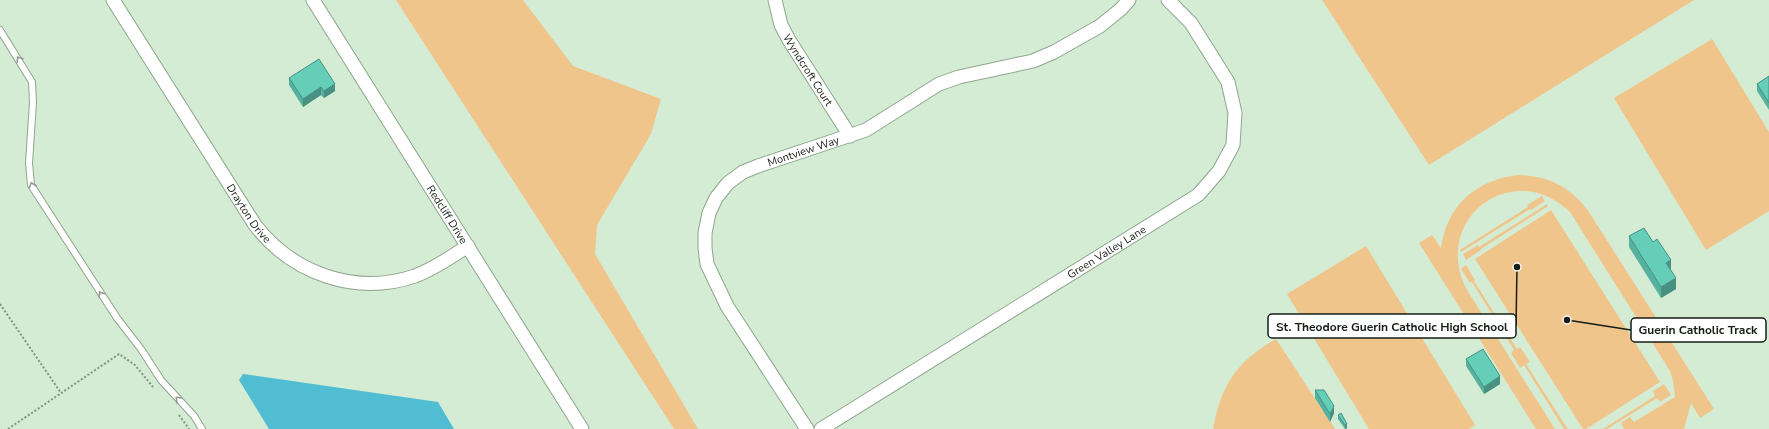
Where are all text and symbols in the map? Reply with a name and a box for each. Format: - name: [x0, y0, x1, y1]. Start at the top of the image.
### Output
- street label: Wyndcroft Court: [780, 31, 837, 109]
- one-way arrow: [16, 56, 23, 63]
- street label: Montview Way: [765, 132, 841, 170]
- one-way arrow: [28, 181, 36, 188]
- street label: Drayton Drive: [223, 181, 275, 246]
- street label: Redcliff Drive: [423, 182, 472, 247]
- street label: Green Valley Lane: [1064, 222, 1149, 282]
- one-way arrow: [98, 291, 106, 298]
- callout: St. Theodore Guerin Catholic High School: [1268, 314, 1516, 338]
- callout: Guerin Catholic Track: [1631, 318, 1766, 342]
- text: St. Theodore Guerin Catholic High School: [1276, 319, 1508, 335]
- text: Guerin Catholic Track: [1639, 322, 1758, 338]
- one-way arrow: [175, 396, 183, 403]

